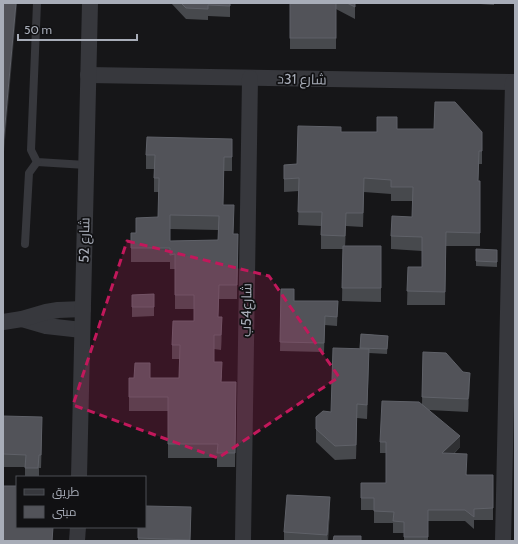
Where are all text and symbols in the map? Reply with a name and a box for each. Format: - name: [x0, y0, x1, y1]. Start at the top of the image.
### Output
- scale bar: [18, 16, 137, 42]
- text: 50 m: [24, 22, 52, 37]
- street label: شارع 31د: [277, 70, 327, 88]
- street label: شارع 52: [75, 217, 93, 263]
- street label: شارع54ب: [237, 283, 255, 337]
- legend: [16, 476, 146, 528]
- text: طريق: [52, 484, 80, 499]
- text: مبنى: [52, 504, 77, 519]

